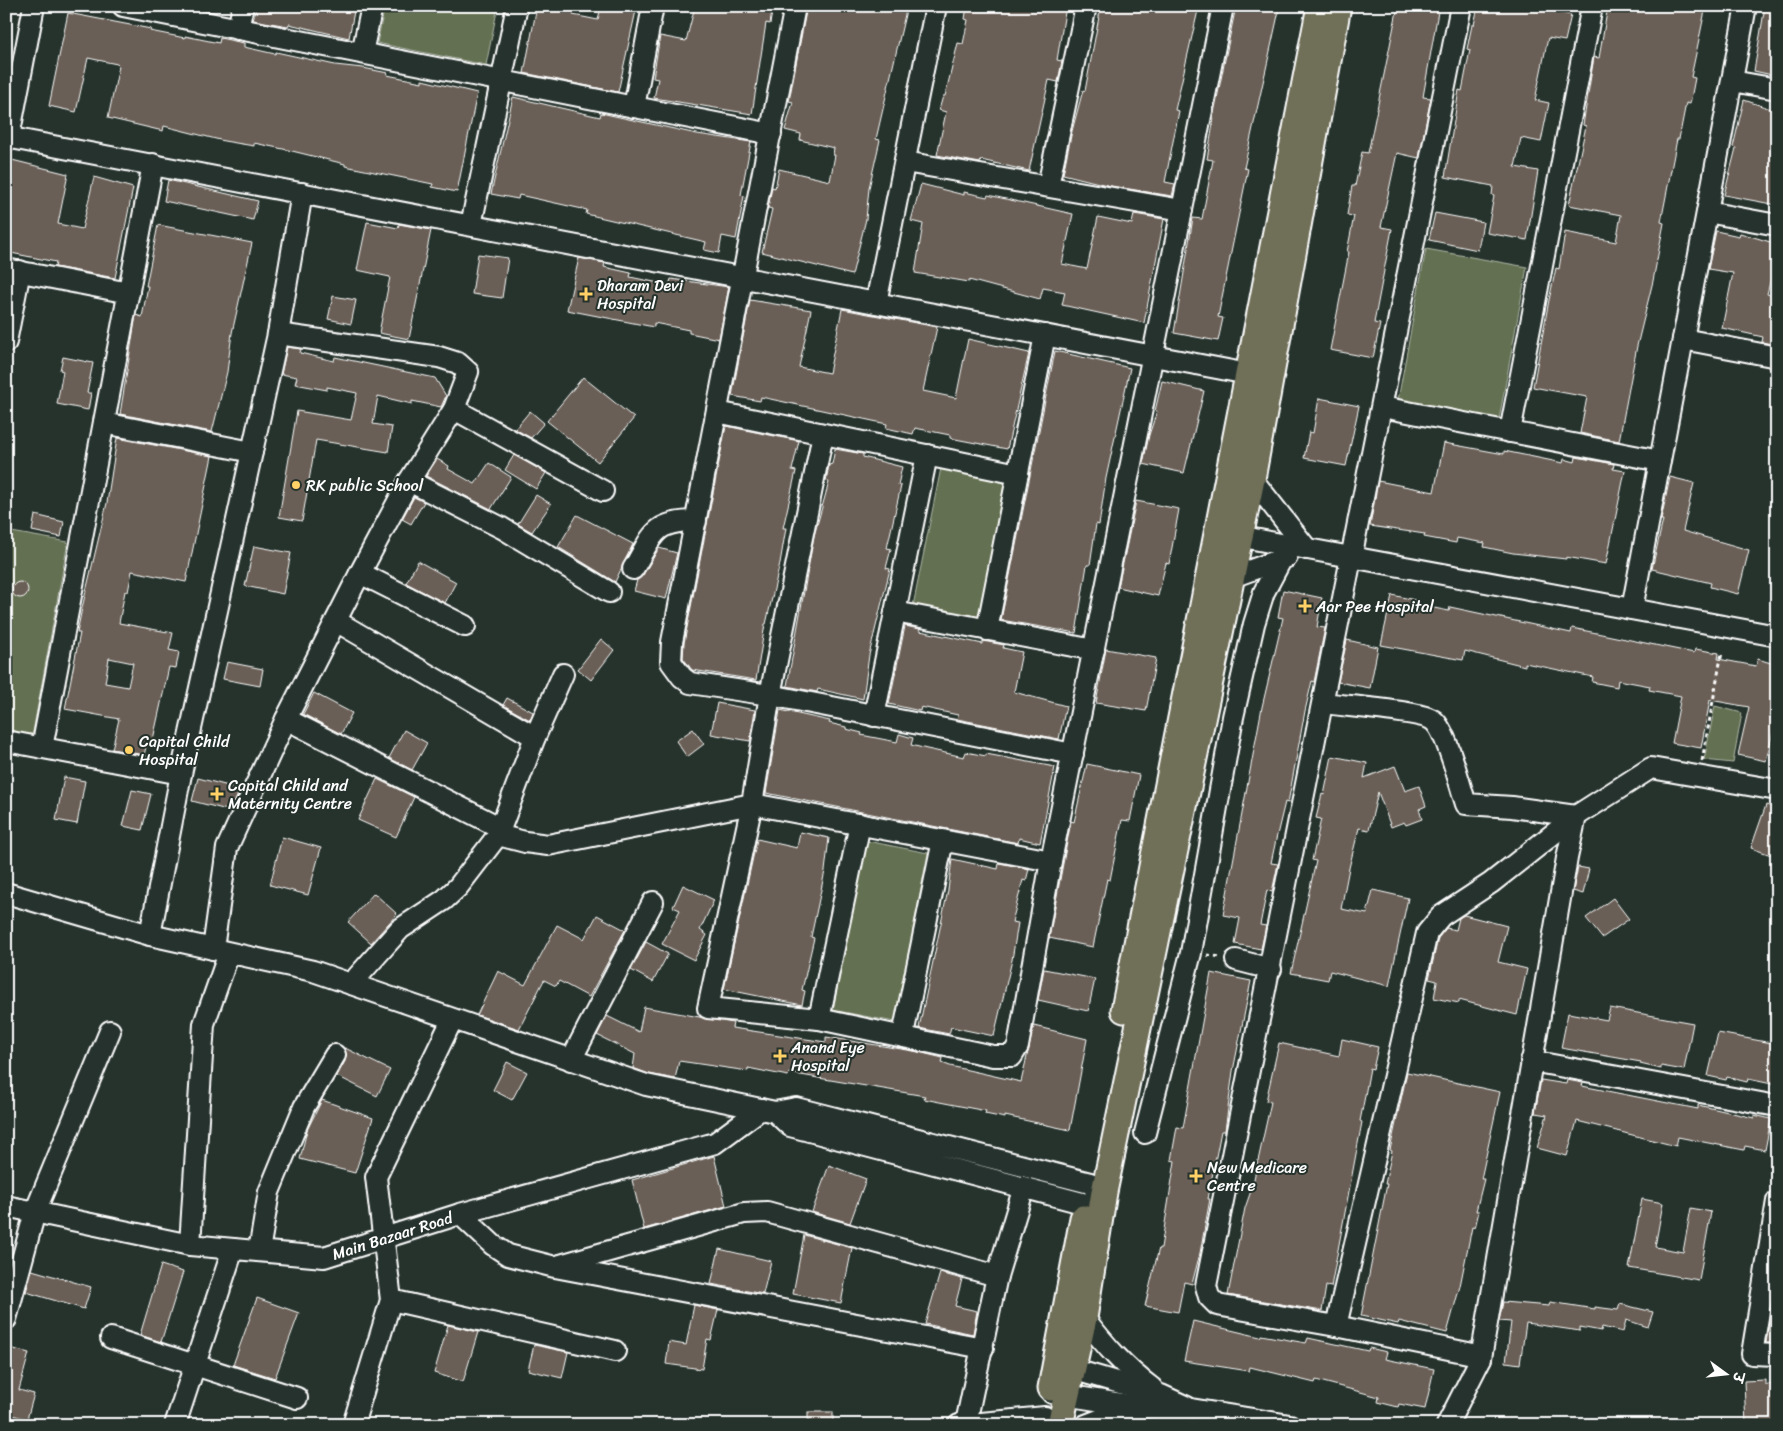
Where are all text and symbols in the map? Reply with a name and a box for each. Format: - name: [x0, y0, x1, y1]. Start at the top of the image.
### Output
- place label: Dharam Devi Hospital: [597, 271, 684, 318]
- marker: Dharam Devi Hospital: [579, 287, 593, 301]
- place label: RK public School: [306, 471, 424, 500]
- marker: RK public School: [290, 479, 302, 491]
- place label: Aar Pee Hospital: [1315, 592, 1434, 621]
- marker: Aar Pee Hospital: [1298, 599, 1312, 613]
- place label: Capital Child Hospital: [139, 727, 231, 774]
- marker: Capital Child Hospital: [123, 744, 135, 756]
- place label: Capital Child and Maternity Centre: [228, 771, 352, 818]
- marker: Capital Child and Maternity Centre: [210, 787, 224, 801]
- place label: Anand Eye Hospital: [790, 1033, 865, 1080]
- marker: Anand Eye Hospital: [773, 1049, 787, 1063]
- place label: New Medicare Centre: [1207, 1153, 1307, 1200]
- marker: New Medicare Centre: [1189, 1169, 1203, 1183]
- street label: Main Bazaar Road: [328, 1203, 458, 1269]
- north arrow: [1700, 1348, 1750, 1398]
- text: उ: [1724, 1368, 1752, 1387]

